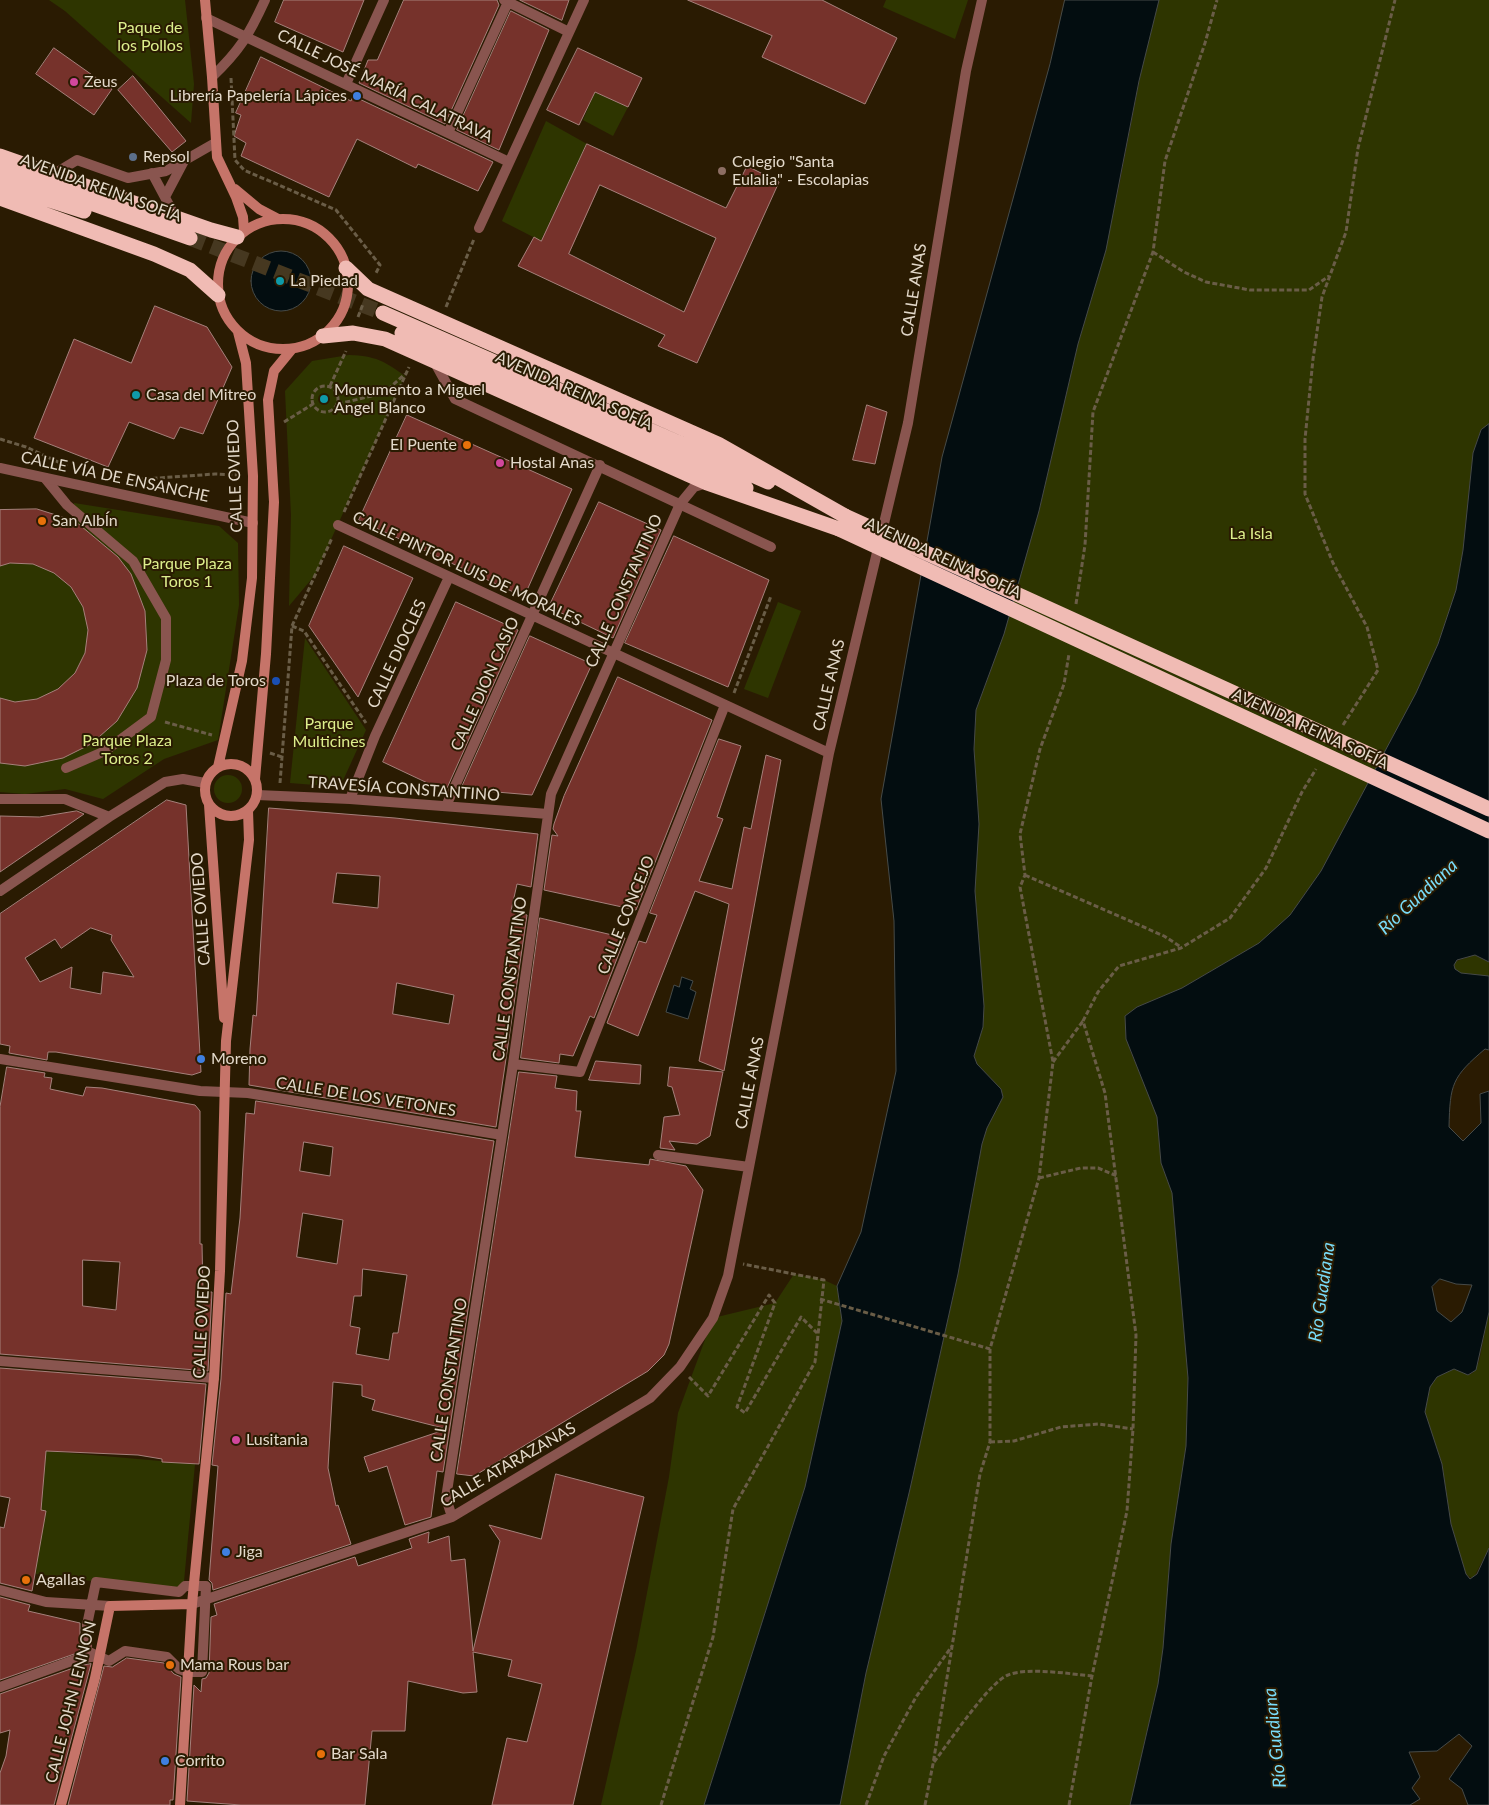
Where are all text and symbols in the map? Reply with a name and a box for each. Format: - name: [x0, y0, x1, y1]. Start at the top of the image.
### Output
- park label: Paque de los Pollos: [117, 18, 183, 56]
- street label: CALLE JOSÉ MARÍA CALATRAVA: [274, 25, 496, 147]
- place label: Zeus: [84, 72, 118, 92]
- marker: Zeus: [68, 76, 80, 88]
- place label: Librería Papelería Lápices: [170, 86, 347, 106]
- marker: Librería Papelería Lápices: [351, 90, 363, 102]
- place label: Repsol: [143, 147, 190, 167]
- street label: AVENIDA REINA SOFÍA: [18, 150, 184, 226]
- marker: Repsol: [127, 151, 139, 163]
- place label: Colegio "Santa Eulalia" - Escolapias: [732, 152, 869, 190]
- marker: Colegio "Santa Eulalia" - Escolapias: [716, 165, 728, 177]
- street label: CALLE ANAS: [897, 242, 931, 338]
- place label: La Piedad: [290, 271, 358, 291]
- marker: La Piedad: [274, 275, 286, 287]
- street label: AVENIDA REINA SOFÍA: [492, 348, 656, 434]
- place label: Monumento a Miguel Angel Blanco: [334, 380, 485, 418]
- place label: Casa del Mitreo: [146, 385, 256, 405]
- marker: Casa del Mitreo: [130, 389, 142, 401]
- marker: Monumento a Miguel Angel Blanco: [318, 393, 330, 405]
- street label: CALLE OVIEDO: [223, 419, 247, 533]
- place label: El Puente: [390, 435, 457, 455]
- marker: El Puente: [461, 439, 473, 451]
- street label: CALLE VÍA DE ENSANCHE: [19, 448, 211, 506]
- place label: Hostal Anas: [510, 453, 594, 473]
- marker: Hostal Anas: [494, 457, 506, 469]
- street label: CALLE PINTOR LUIS DE MORALES: [349, 507, 585, 631]
- place label: San Albĺn: [52, 511, 118, 531]
- street label: CALLE CONSTANTINO: [582, 511, 666, 671]
- street label: AVENIDA REINA SOFÍA: [862, 513, 1024, 603]
- marker: San Albĺn: [36, 515, 48, 527]
- park label: La Isla: [1229, 524, 1273, 544]
- park label: Parque Plaza Toros 1: [142, 554, 232, 592]
- street label: CALLE DIOCLES: [363, 597, 431, 711]
- street label: CALLE DION CASIO: [447, 614, 523, 754]
- street label: CALLE ANAS: [809, 637, 849, 733]
- place label: Plaza de Toros: [166, 671, 266, 691]
- marker: Plaza de Toros: [270, 675, 282, 687]
- street label: AVENIDA REINA SOFÍA: [1229, 684, 1391, 774]
- park label: Parque Multicines: [292, 714, 366, 752]
- park label: Parque Plaza Toros 2: [82, 731, 172, 769]
- street label: TRAVESÍA CONSTANTINO: [308, 773, 500, 805]
- street label: CALLE OVIEDO: [187, 852, 215, 966]
- street label: CALLE CONCEJO: [593, 853, 659, 977]
- water label: Río Guadiana: [1374, 855, 1462, 939]
- street label: CALLE CONSTANTINO: [489, 896, 531, 1062]
- street label: CALLE ANAS: [732, 1035, 768, 1131]
- place label: Moreno: [211, 1049, 267, 1069]
- marker: Moreno: [195, 1053, 207, 1065]
- street label: CALLE DE LOS VETONES: [275, 1073, 457, 1121]
- water label: Río Guadiana: [1304, 1241, 1340, 1343]
- street label: CALLE OVIEDO: [189, 1265, 215, 1379]
- street label: CALLE CONSTANTINO: [427, 1297, 471, 1463]
- street label: CALLE ATARAZANAS: [437, 1418, 579, 1512]
- place label: Lusitania: [246, 1430, 308, 1450]
- marker: Lusitania: [230, 1434, 242, 1446]
- place label: Jiga: [236, 1542, 263, 1562]
- marker: Jiga: [220, 1546, 232, 1558]
- place label: Agallas: [36, 1570, 86, 1590]
- marker: Agallas: [20, 1574, 32, 1586]
- street label: CALLE JOHN LENNON: [42, 1619, 100, 1785]
- place label: Mama Rous bar: [180, 1655, 289, 1675]
- marker: Mama Rous bar: [164, 1659, 176, 1671]
- water label: Río Guadiana: [1259, 1687, 1291, 1789]
- place label: Bar Sala: [331, 1744, 387, 1764]
- marker: Bar Sala: [315, 1748, 327, 1760]
- place label: Corrito: [175, 1751, 225, 1771]
- marker: Corrito: [159, 1755, 171, 1767]

